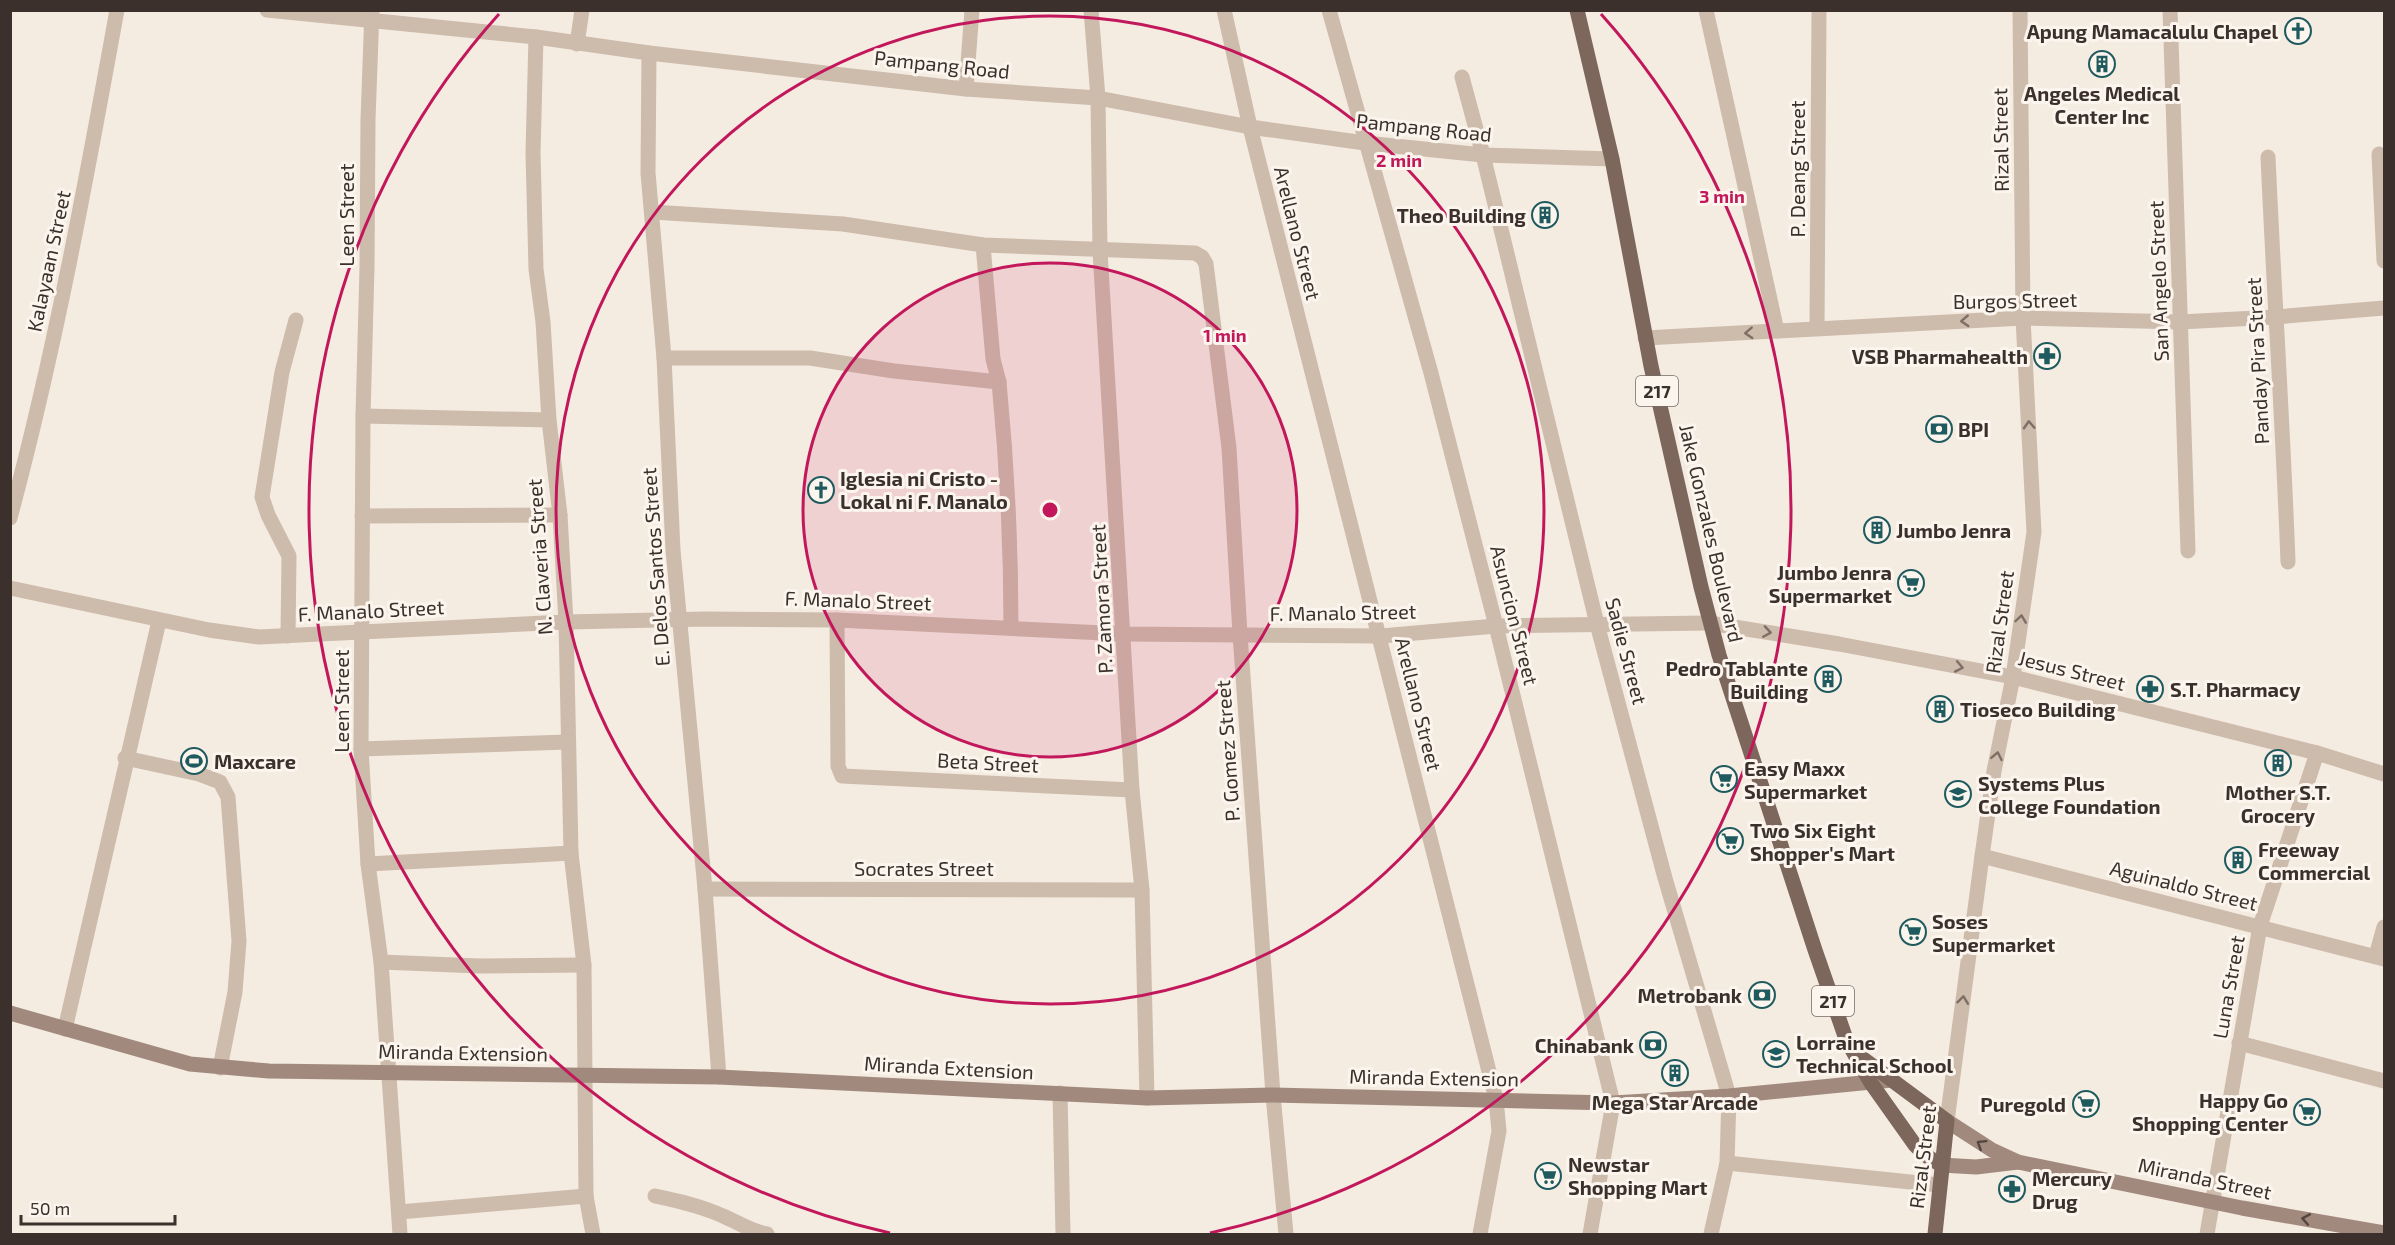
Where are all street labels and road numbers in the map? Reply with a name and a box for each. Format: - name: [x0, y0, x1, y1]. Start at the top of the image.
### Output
- street label: Pampang Road: [873, 45, 1011, 83]
- street label: Rizal Street: [1987, 87, 2013, 192]
- street label: P. Deang Street: [1785, 100, 1809, 238]
- street label: Pampang Road: [1355, 108, 1493, 146]
- street label: Leen Street: [334, 163, 358, 267]
- street label: Arellano Street: [1270, 164, 1326, 303]
- street label: Kalayaan Street: [21, 188, 75, 334]
- street label: San Angelo Street: [2143, 200, 2173, 362]
- street label: Panday Pira Street: [2241, 277, 2273, 445]
- street label: Burgos Street: [1953, 287, 2078, 313]
- road number: 217: [1636, 376, 1678, 406]
- street label: Jake Gonzales Boulevard: [1675, 421, 1749, 645]
- street label: E. Delos Santos Street: [636, 466, 674, 667]
- street label: N. Claveria Street: [522, 478, 556, 636]
- street label: P. Zamora Street: [1085, 523, 1117, 674]
- street label: Asuncion Street: [1486, 543, 1544, 688]
- street label: Rizal Street: [1980, 568, 2018, 675]
- street label: F. Manalo Street: [784, 585, 932, 615]
- street label: F. Manalo Street: [297, 594, 445, 626]
- street label: Sadie Street: [1601, 595, 1653, 707]
- street label: F. Manalo Street: [1269, 599, 1417, 625]
- street label: Arellano Street: [1391, 635, 1447, 774]
- street label: Jesus Street: [2016, 645, 2128, 695]
- street label: Leen Street: [329, 649, 353, 753]
- street label: P. Gomez Street: [1210, 679, 1244, 823]
- street label: Beta Street: [937, 747, 1040, 777]
- street label: Aguinaldo Street: [2108, 855, 2261, 915]
- street label: Socrates Street: [854, 856, 994, 880]
- street label: Luna Street: [2207, 933, 2249, 1040]
- road number: 217: [1812, 986, 1854, 1016]
- street label: Miranda Extension: [378, 1039, 548, 1065]
- street label: Miranda Extension: [864, 1051, 1034, 1083]
- street label: Miranda Extension: [1349, 1064, 1519, 1090]
- street label: Rizal Street: [1904, 1104, 1940, 1210]
- street label: Miranda Street: [2136, 1152, 2274, 1204]

